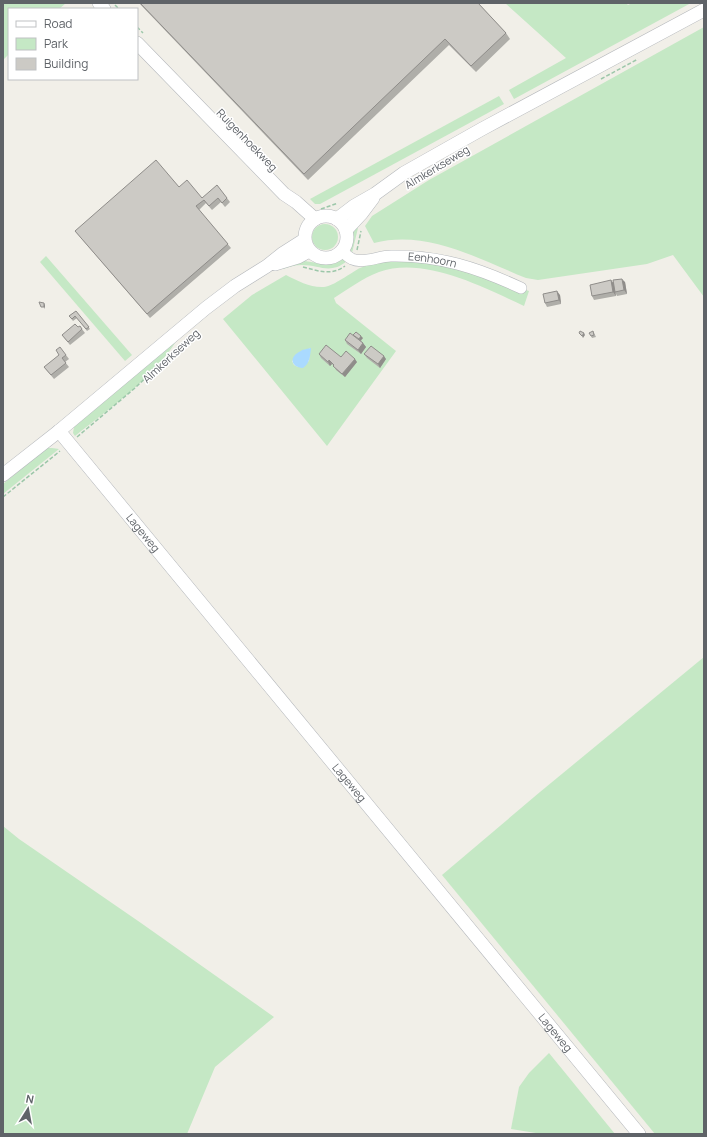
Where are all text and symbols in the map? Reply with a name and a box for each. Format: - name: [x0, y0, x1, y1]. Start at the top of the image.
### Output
- legend: [8, 8, 138, 80]
- text: Road: [44, 15, 72, 32]
- text: Park: [44, 35, 69, 52]
- text: Building: [44, 55, 88, 72]
- street label: Ruigenhoekweg: [214, 105, 281, 174]
- street label: Almkerkseweg: [402, 141, 472, 192]
- street label: Eenhoorn: [408, 248, 458, 271]
- street label: Almkerkseweg: [139, 325, 203, 386]
- street label: Lageweg: [123, 510, 164, 555]
- street label: Lageweg: [329, 760, 370, 805]
- street label: Lageweg: [535, 1010, 576, 1055]
- north arrow: [8, 1089, 48, 1129]
- text: N: [25, 1091, 35, 1107]

